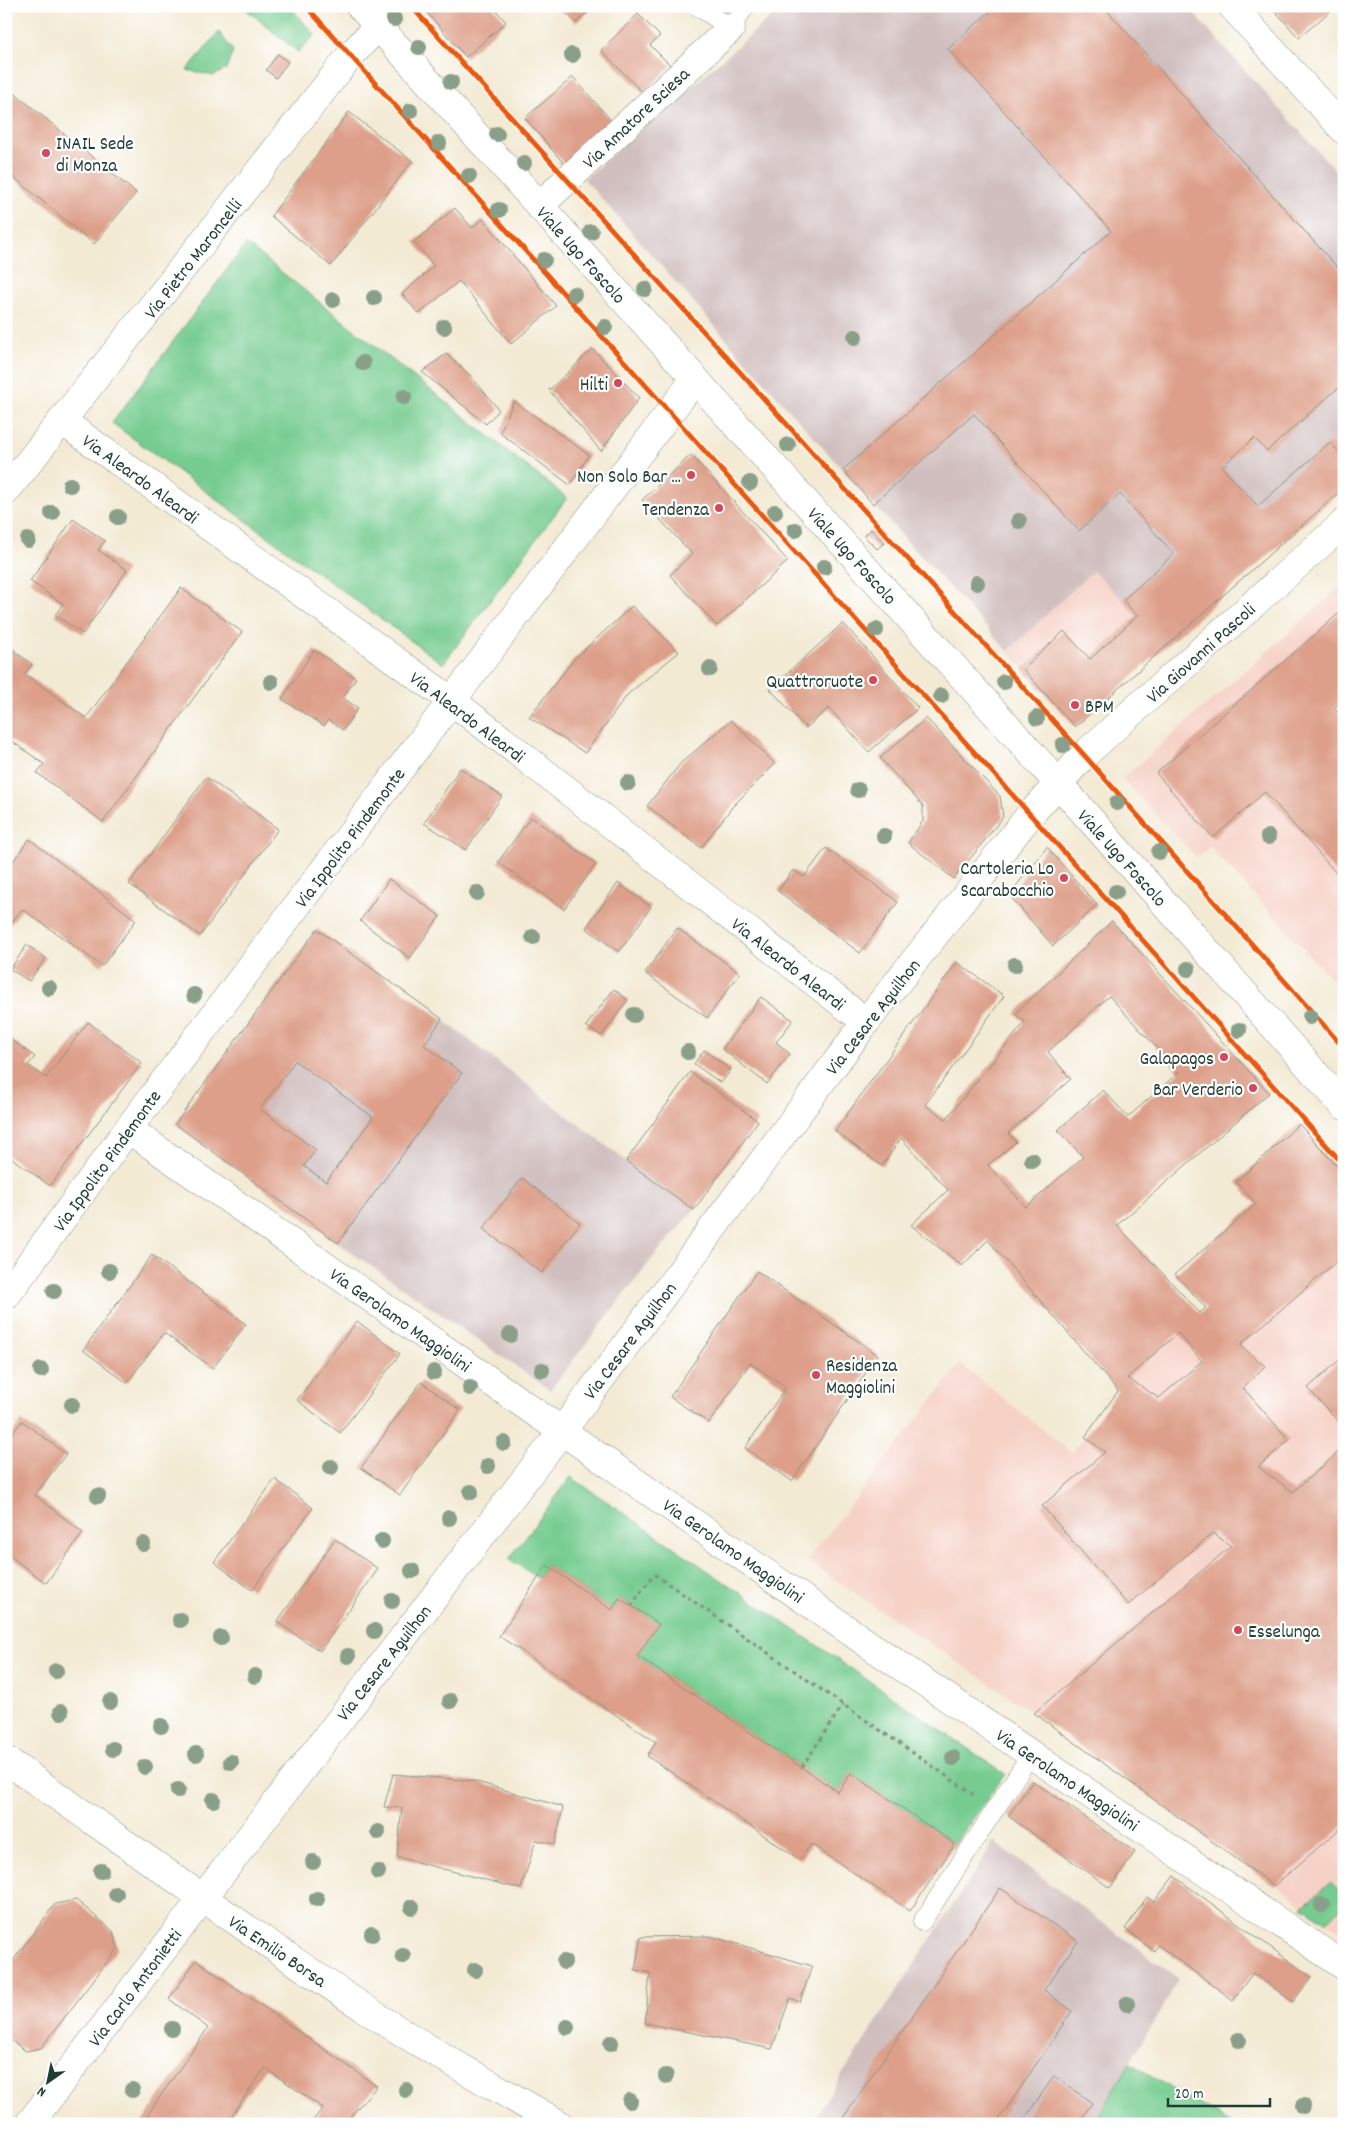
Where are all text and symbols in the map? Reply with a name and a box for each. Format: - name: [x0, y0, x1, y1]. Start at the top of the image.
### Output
- street label: Via Amatore Sciesa: [578, 62, 698, 177]
- place label: INAIL Sede di Monza: [56, 132, 134, 181]
- marker: INAIL Sede di Monza: [40, 147, 52, 159]
- street label: Via Pietro Maroncelli: [139, 194, 251, 326]
- street label: Viale Ugo Foscolo: [528, 202, 631, 311]
- place label: Hilti: [580, 373, 609, 400]
- marker: Hilti: [612, 377, 624, 389]
- street label: Via Aleardo Aleardi: [75, 429, 203, 533]
- place label: Non Solo Bar ...: [577, 465, 681, 492]
- marker: Non Solo Bar ...: [685, 469, 697, 481]
- place label: Tendenza: [642, 498, 710, 525]
- marker: Tendenza: [713, 502, 725, 514]
- street label: Viale Ugo Foscolo: [799, 503, 902, 612]
- street label: Via Giovanni Pascoli: [1142, 598, 1264, 711]
- street label: Via Aleardo Aleardi: [402, 666, 530, 772]
- place label: Quattroruote: [766, 670, 863, 697]
- marker: Quattroruote: [867, 674, 879, 686]
- place label: BPM: [1085, 695, 1114, 722]
- marker: BPM: [1069, 699, 1081, 711]
- street label: Via Ippolito Pindemonte: [290, 763, 414, 915]
- street label: Viale Ugo Foscolo: [1069, 805, 1172, 914]
- place label: Cartoleria Lo Scarabocchio: [960, 857, 1054, 906]
- marker: Cartoleria Lo Scarabocchio: [1058, 872, 1070, 884]
- street label: Via Aleardo Aleardi: [724, 913, 850, 1019]
- street label: Via Cesare Aguilhon: [821, 954, 929, 1082]
- place label: Galapagos: [1140, 1047, 1214, 1074]
- marker: Galapagos: [1218, 1051, 1230, 1063]
- place label: Bar Verderio: [1153, 1078, 1243, 1105]
- marker: Bar Verderio: [1247, 1082, 1259, 1094]
- street label: Via Ippolito Pindemonte: [48, 1086, 170, 1239]
- street label: Via Gerolamo Maggiolini: [323, 1263, 476, 1381]
- street label: Via Cesare Aguilhon: [579, 1278, 685, 1407]
- place label: Residenza Maggiolini: [826, 1354, 898, 1403]
- marker: Residenza Maggiolini: [810, 1369, 822, 1381]
- street label: Via Gerolamo Maggiolini: [656, 1494, 809, 1612]
- street label: Via Cesare Aguilhon: [332, 1600, 440, 1728]
- place label: Esselunga: [1248, 1620, 1321, 1647]
- marker: Esselunga: [1232, 1624, 1244, 1636]
- street label: Via Gerolamo Maggiolini: [989, 1724, 1143, 1840]
- street label: Via Emilio Borsa: [222, 1910, 331, 1996]
- street label: Via Carlo Antonietti: [83, 1924, 190, 2054]
- north arrow: [22, 2058, 72, 2108]
- scale bar: [1168, 2075, 1270, 2107]
- text: N: [34, 2081, 50, 2101]
- text: 20 m: [1175, 2084, 1203, 2106]

